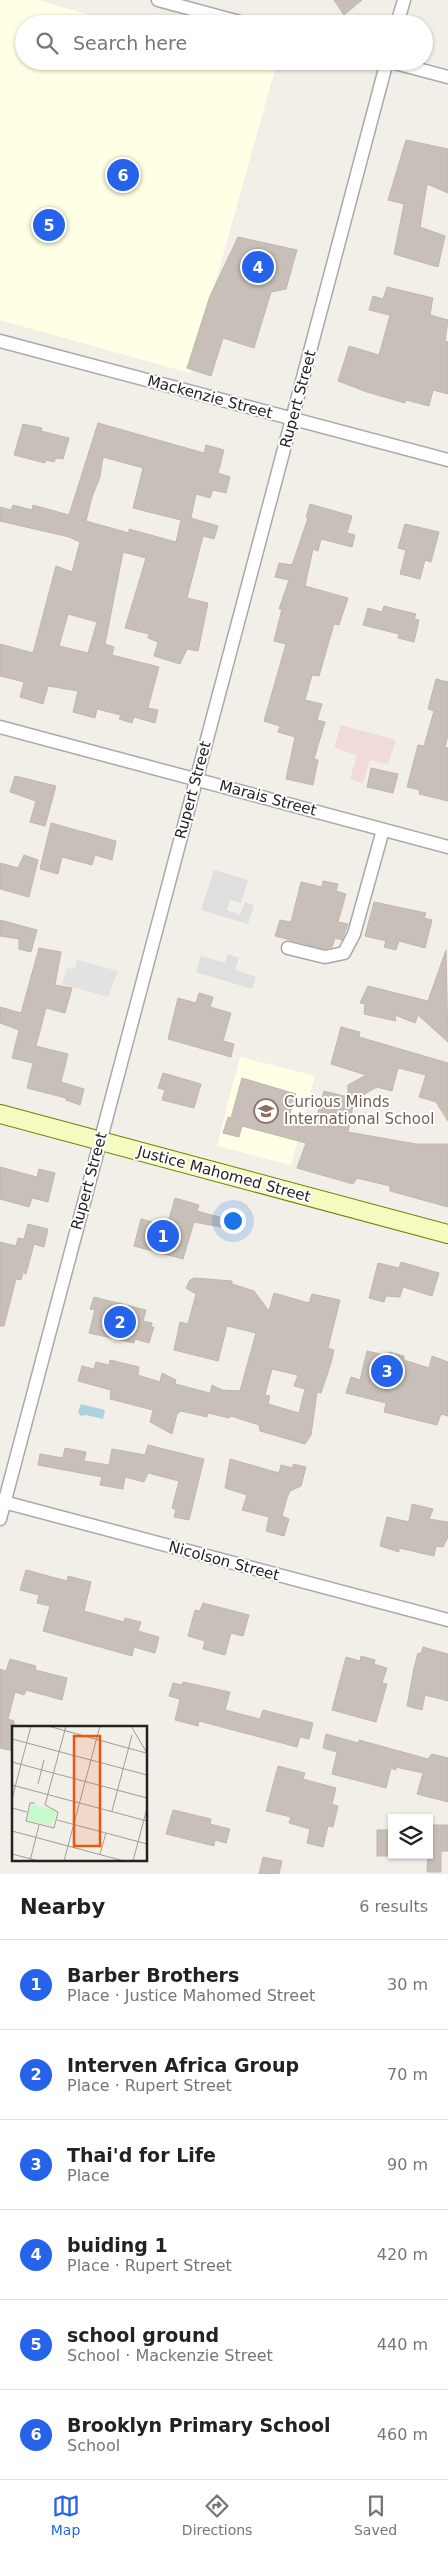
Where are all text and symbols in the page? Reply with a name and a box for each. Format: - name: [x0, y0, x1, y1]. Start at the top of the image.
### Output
- search box: [15, 15, 433, 70]
- icon: search: [33, 29, 61, 57]
- text: Search here: [73, 32, 187, 54]
- pin: 6: [107, 156, 139, 194]
- pin: 5: [33, 206, 65, 244]
- pin: 4: [242, 248, 274, 286]
- street label: Rupert Street: [276, 348, 320, 450]
- street label: Mackenzie Street: [145, 372, 275, 422]
- street label: Rupert Street: [171, 739, 215, 841]
- street label: Marais Street: [217, 776, 319, 820]
- place label: Curious Minds International School: [284, 1093, 434, 1128]
- school or university icon: Curious Minds International School: [253, 1098, 279, 1124]
- street label: Rupert Street: [67, 1130, 111, 1232]
- street label: Justice Mahomed Street: [134, 1142, 313, 1206]
- your location: [220, 1208, 246, 1234]
- pin: 1: [147, 1217, 179, 1255]
- pin: 2: [104, 1303, 136, 1341]
- pin: 3: [371, 1352, 403, 1390]
- street label: Nicolson Street: [167, 1538, 281, 1584]
- inset map: [12, 1726, 148, 1862]
- map controls: [388, 1814, 433, 1859]
- button: layers: [388, 1814, 433, 1859]
- text: Nearby: [20, 1895, 105, 1919]
- text: 6 results: [359, 1897, 428, 1916]
- text: Barber Brothers: [67, 1964, 239, 1986]
- text: 1: [30, 1975, 42, 1994]
- text: 30 m: [387, 1975, 428, 1994]
- text: Place · Justice Mahomed Street: [67, 1986, 315, 2005]
- text: Interven Africa Group: [67, 2054, 299, 2076]
- text: 2: [30, 2065, 42, 2084]
- text: 70 m: [387, 2065, 428, 2084]
- text: Place · Rupert Street: [67, 2076, 232, 2095]
- text: Thai'd for Life: [67, 2144, 216, 2166]
- text: 3: [30, 2155, 42, 2174]
- text: 90 m: [387, 2155, 428, 2174]
- text: Place: [67, 2166, 110, 2185]
- text: buiding 1: [67, 2234, 168, 2256]
- text: 4: [30, 2245, 42, 2264]
- text: 420 m: [377, 2245, 428, 2264]
- text: Place · Rupert Street: [67, 2256, 232, 2275]
- text: school ground: [67, 2324, 219, 2346]
- text: 5: [30, 2335, 42, 2354]
- text: 440 m: [377, 2335, 428, 2354]
- text: School · Mackenzie Street: [67, 2346, 273, 2365]
- text: Brooklyn Primary School: [67, 2414, 331, 2436]
- text: 6: [30, 2425, 42, 2444]
- text: 460 m: [377, 2425, 428, 2444]
- text: School: [67, 2436, 120, 2455]
- tab: Map: [51, 2492, 80, 2538]
- tab: Directions: [182, 2492, 252, 2538]
- tab: Saved: [354, 2492, 397, 2538]

